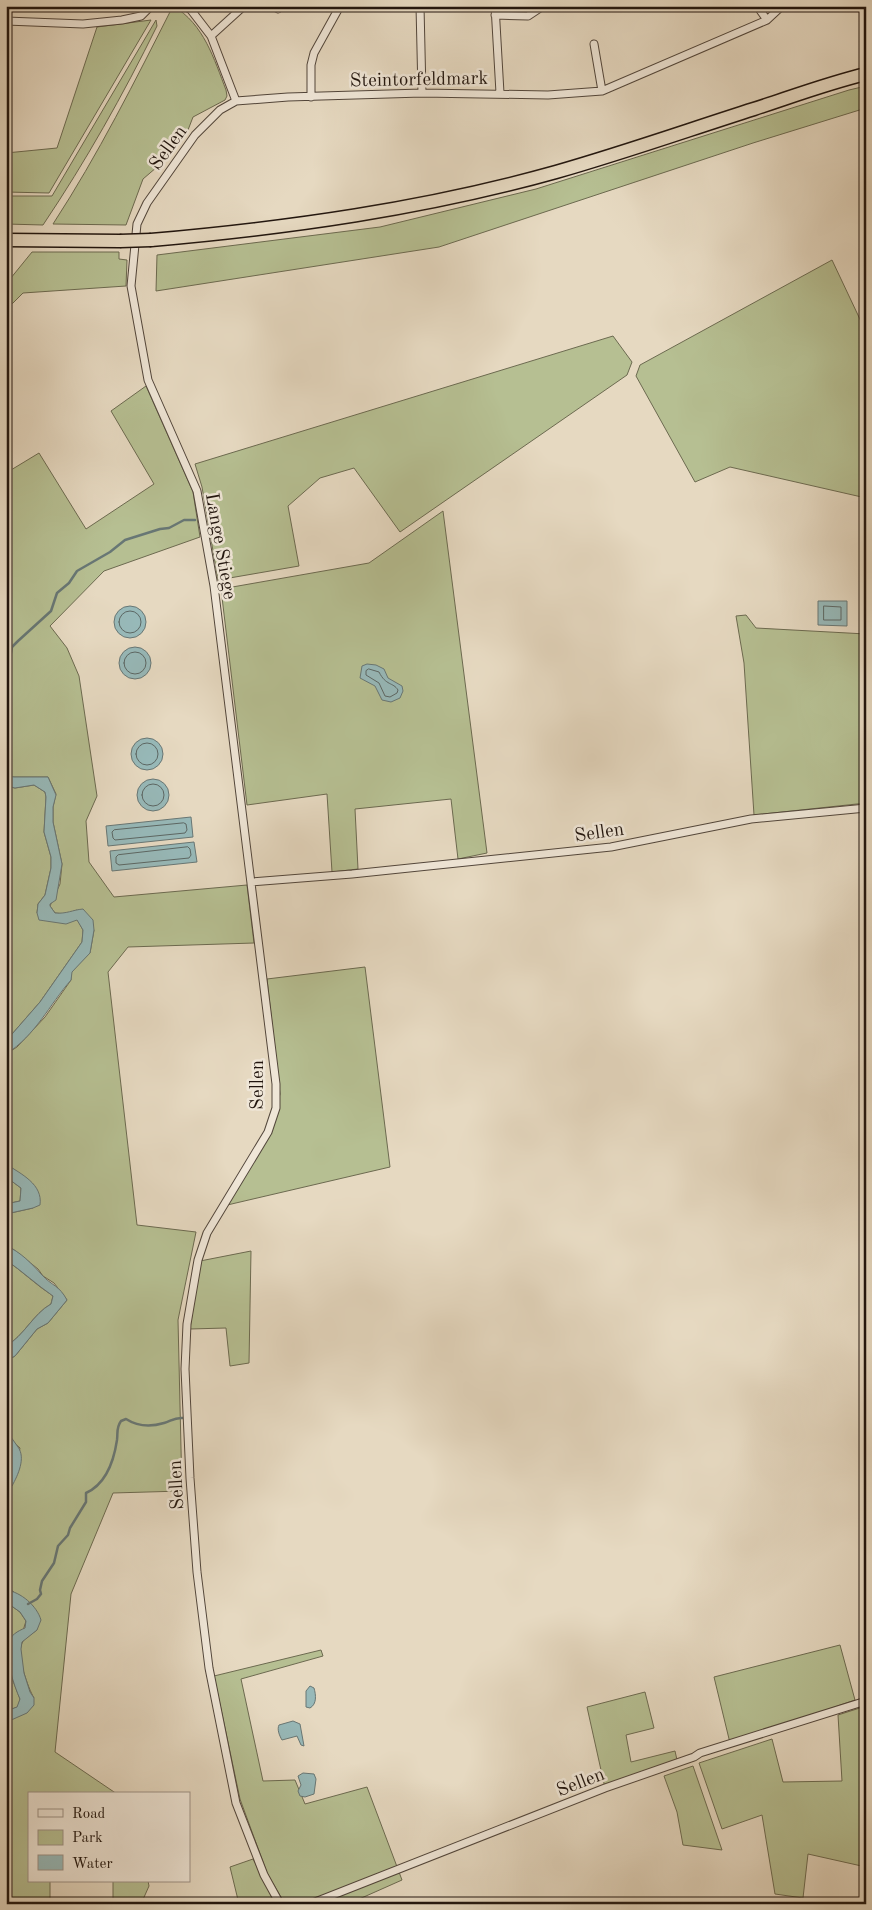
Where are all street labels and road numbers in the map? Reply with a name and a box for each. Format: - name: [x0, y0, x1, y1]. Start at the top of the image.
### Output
- street label: Steintorfeldmark: [350, 70, 489, 91]
- street label: Sellen: [147, 123, 191, 174]
- street label: Lange Stiege: [201, 492, 238, 601]
- street label: Sellen: [573, 821, 625, 846]
- street label: Sellen: [249, 1060, 268, 1110]
- street label: Sellen: [167, 1460, 188, 1510]
- street label: Sellen: [554, 1766, 608, 1801]

